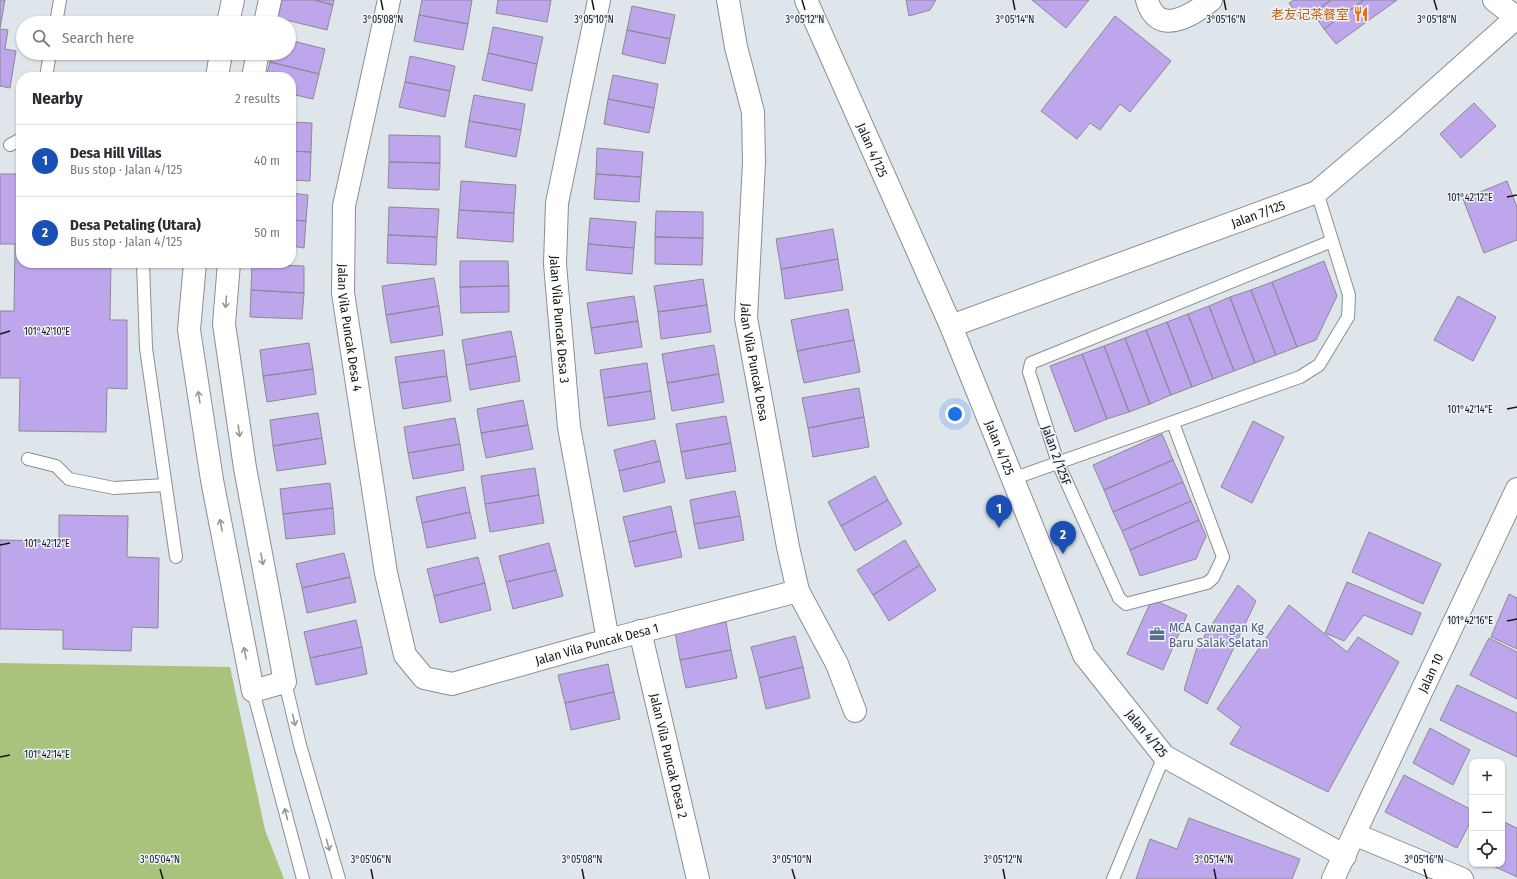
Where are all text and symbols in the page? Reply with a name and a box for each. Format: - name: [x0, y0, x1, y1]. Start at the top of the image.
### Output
- restaurant icon: 老友记茶餐室: [1352, 5, 1370, 23]
- place label: 老友记茶餐室: [1271, 7, 1349, 22]
- text: 3°05'08"N: [363, 14, 403, 26]
- text: 3°05'10"N: [574, 14, 614, 26]
- text: 3°05'12"N: [786, 14, 824, 26]
- text: 3°05'14"N: [996, 14, 1034, 26]
- text: 3°05'16"N: [1206, 14, 1246, 26]
- text: 3°05'18"N: [1417, 14, 1457, 26]
- search box: [16, 16, 296, 60]
- icon: search: [30, 27, 52, 49]
- text: Search here: [62, 29, 134, 47]
- text: Nearby: [32, 88, 83, 109]
- text: 2 results: [235, 91, 280, 106]
- street label: Jalan 4/125: [854, 121, 891, 179]
- text: Desa Hill Villas: [70, 144, 162, 162]
- text: 1: [42, 153, 48, 168]
- text: 40 m: [254, 153, 280, 168]
- text: Bus stop · Jalan 4/125: [70, 162, 182, 177]
- text: 101°42'12"E: [1447, 192, 1493, 204]
- street label: Jalan 7/125: [1229, 197, 1287, 231]
- text: Desa Petaling (Utara): [70, 216, 201, 234]
- text: 2: [42, 225, 48, 240]
- text: 50 m: [254, 225, 280, 240]
- text: Bus stop · Jalan 4/125: [70, 234, 182, 249]
- street label: Jalan Vila Puncak Desa 3: [547, 255, 572, 384]
- street label: Jalan Vila Puncak Desa 4: [335, 264, 365, 392]
- one-way arrow: [222, 295, 229, 308]
- street label: Jalan Vila Puncak Desa: [738, 303, 772, 422]
- text: 101°42'10"E: [24, 326, 70, 338]
- one-way arrow: [195, 391, 203, 404]
- your location: [945, 404, 965, 424]
- text: 101°42'14"E: [1447, 404, 1493, 416]
- street label: Jalan 4/125: [982, 418, 1017, 477]
- street label: Jalan 2/125F: [1039, 423, 1074, 488]
- one-way arrow: [235, 424, 243, 437]
- pin: 1: [986, 495, 1012, 528]
- one-way arrow: [216, 519, 224, 532]
- pin: 2: [1050, 521, 1076, 554]
- text: 101°42'12"E: [24, 538, 70, 550]
- one-way arrow: [258, 552, 266, 565]
- text: 101°42'16"E: [1447, 615, 1493, 627]
- street label: Jalan Vila Puncak Desa 1: [533, 620, 660, 668]
- place label: MCA Cawangan Kg Baru Salak Selatan: [1169, 620, 1268, 650]
- office icon: MCA Cawangan Kg Baru Salak Selatan: [1148, 625, 1166, 643]
- one-way arrow: [241, 647, 249, 660]
- street label: Jalan 10: [1415, 651, 1446, 695]
- street label: Jalan Vila Puncak Desa 2: [647, 692, 691, 820]
- street label: Jalan 4/125: [1122, 706, 1171, 760]
- one-way arrow: [290, 713, 298, 726]
- text: 101°42'14"E: [24, 749, 70, 761]
- map controls: [1469, 759, 1505, 867]
- button: +: [1469, 759, 1505, 795]
- button: −: [1469, 795, 1505, 831]
- one-way arrow: [281, 808, 289, 821]
- button: locate: [1469, 831, 1505, 867]
- one-way arrow: [325, 838, 332, 851]
- text: 3°05'04"N: [140, 854, 180, 866]
- text: 3°05'06"N: [351, 854, 391, 866]
- text: 3°05'08"N: [562, 854, 602, 866]
- text: 3°05'10"N: [772, 854, 812, 866]
- text: 3°05'12"N: [984, 854, 1022, 866]
- text: 3°05'14"N: [1195, 854, 1233, 866]
- text: 3°05'16"N: [1404, 854, 1444, 866]

